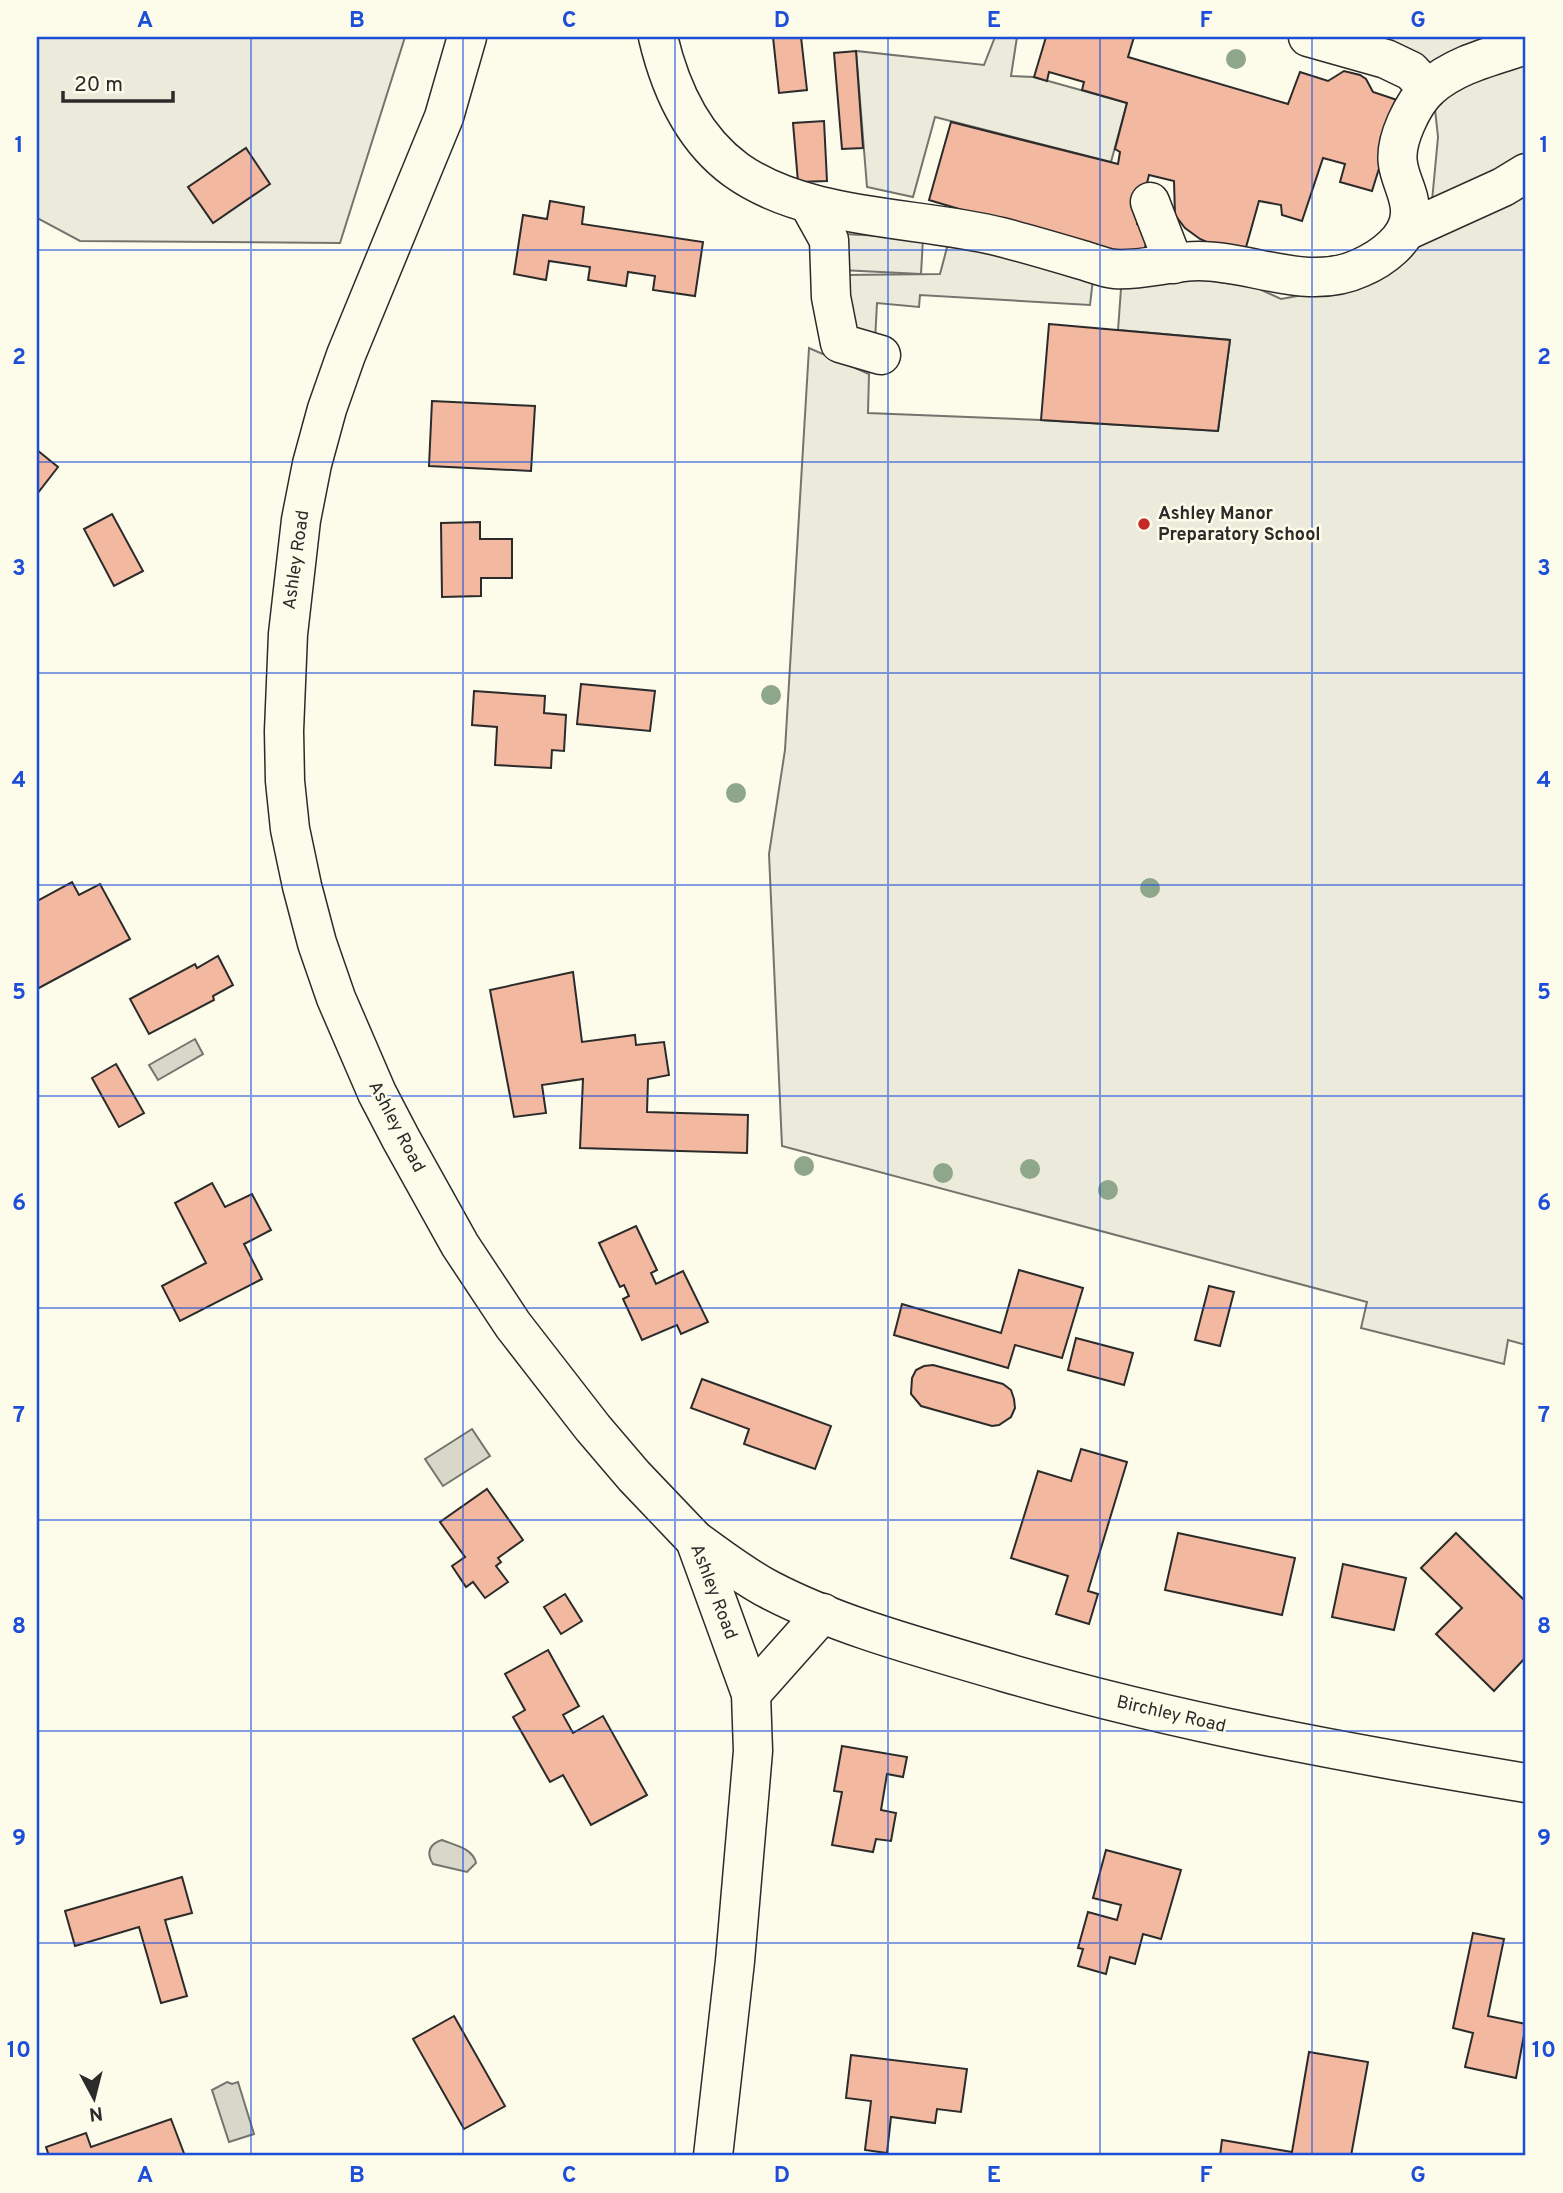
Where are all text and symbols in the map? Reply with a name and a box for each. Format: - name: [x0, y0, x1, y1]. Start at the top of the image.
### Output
- text: A: [137, 7, 153, 36]
- text: B: [349, 7, 365, 36]
- text: C: [562, 7, 576, 36]
- text: D: [774, 7, 790, 36]
- text: E: [987, 7, 1001, 36]
- text: F: [1199, 7, 1213, 36]
- text: G: [1410, 7, 1426, 36]
- scale bar: [63, 60, 173, 104]
- text: 20 m: [74, 72, 123, 99]
- text: 1: [14, 132, 24, 161]
- text: 1: [1539, 132, 1549, 161]
- text: 2: [12, 344, 26, 373]
- text: 2: [1537, 344, 1551, 373]
- place label: Ashley Manor Preparatory School: [1158, 503, 1321, 547]
- street label: Ashley Road: [279, 509, 315, 611]
- marker: Ashley Manor Preparatory School: [1136, 516, 1152, 532]
- text: 3: [12, 555, 26, 584]
- text: 3: [1537, 555, 1551, 584]
- text: 4: [12, 767, 26, 796]
- text: 4: [1537, 767, 1551, 796]
- text: 5: [12, 979, 26, 1008]
- text: 5: [1537, 979, 1551, 1008]
- street label: Ashley Road: [362, 1077, 430, 1177]
- text: 6: [12, 1190, 26, 1219]
- text: 6: [1537, 1190, 1551, 1219]
- text: 7: [13, 1402, 25, 1431]
- text: 7: [1538, 1402, 1550, 1431]
- street label: Ashley Road: [684, 1541, 742, 1643]
- text: 8: [12, 1613, 26, 1642]
- text: 8: [1537, 1613, 1551, 1642]
- street label: Birchley Road: [1114, 1691, 1228, 1739]
- text: 9: [12, 1825, 26, 1854]
- text: 9: [1537, 1825, 1551, 1854]
- text: 10: [7, 2037, 31, 2066]
- text: 10: [1532, 2037, 1556, 2066]
- north arrow: [60, 2064, 130, 2134]
- text: N: [88, 2100, 104, 2126]
- text: A: [137, 2162, 153, 2191]
- text: B: [349, 2162, 365, 2191]
- text: C: [562, 2162, 576, 2191]
- text: D: [774, 2162, 790, 2191]
- text: E: [987, 2162, 1001, 2191]
- text: F: [1199, 2162, 1213, 2191]
- text: G: [1410, 2162, 1426, 2191]

